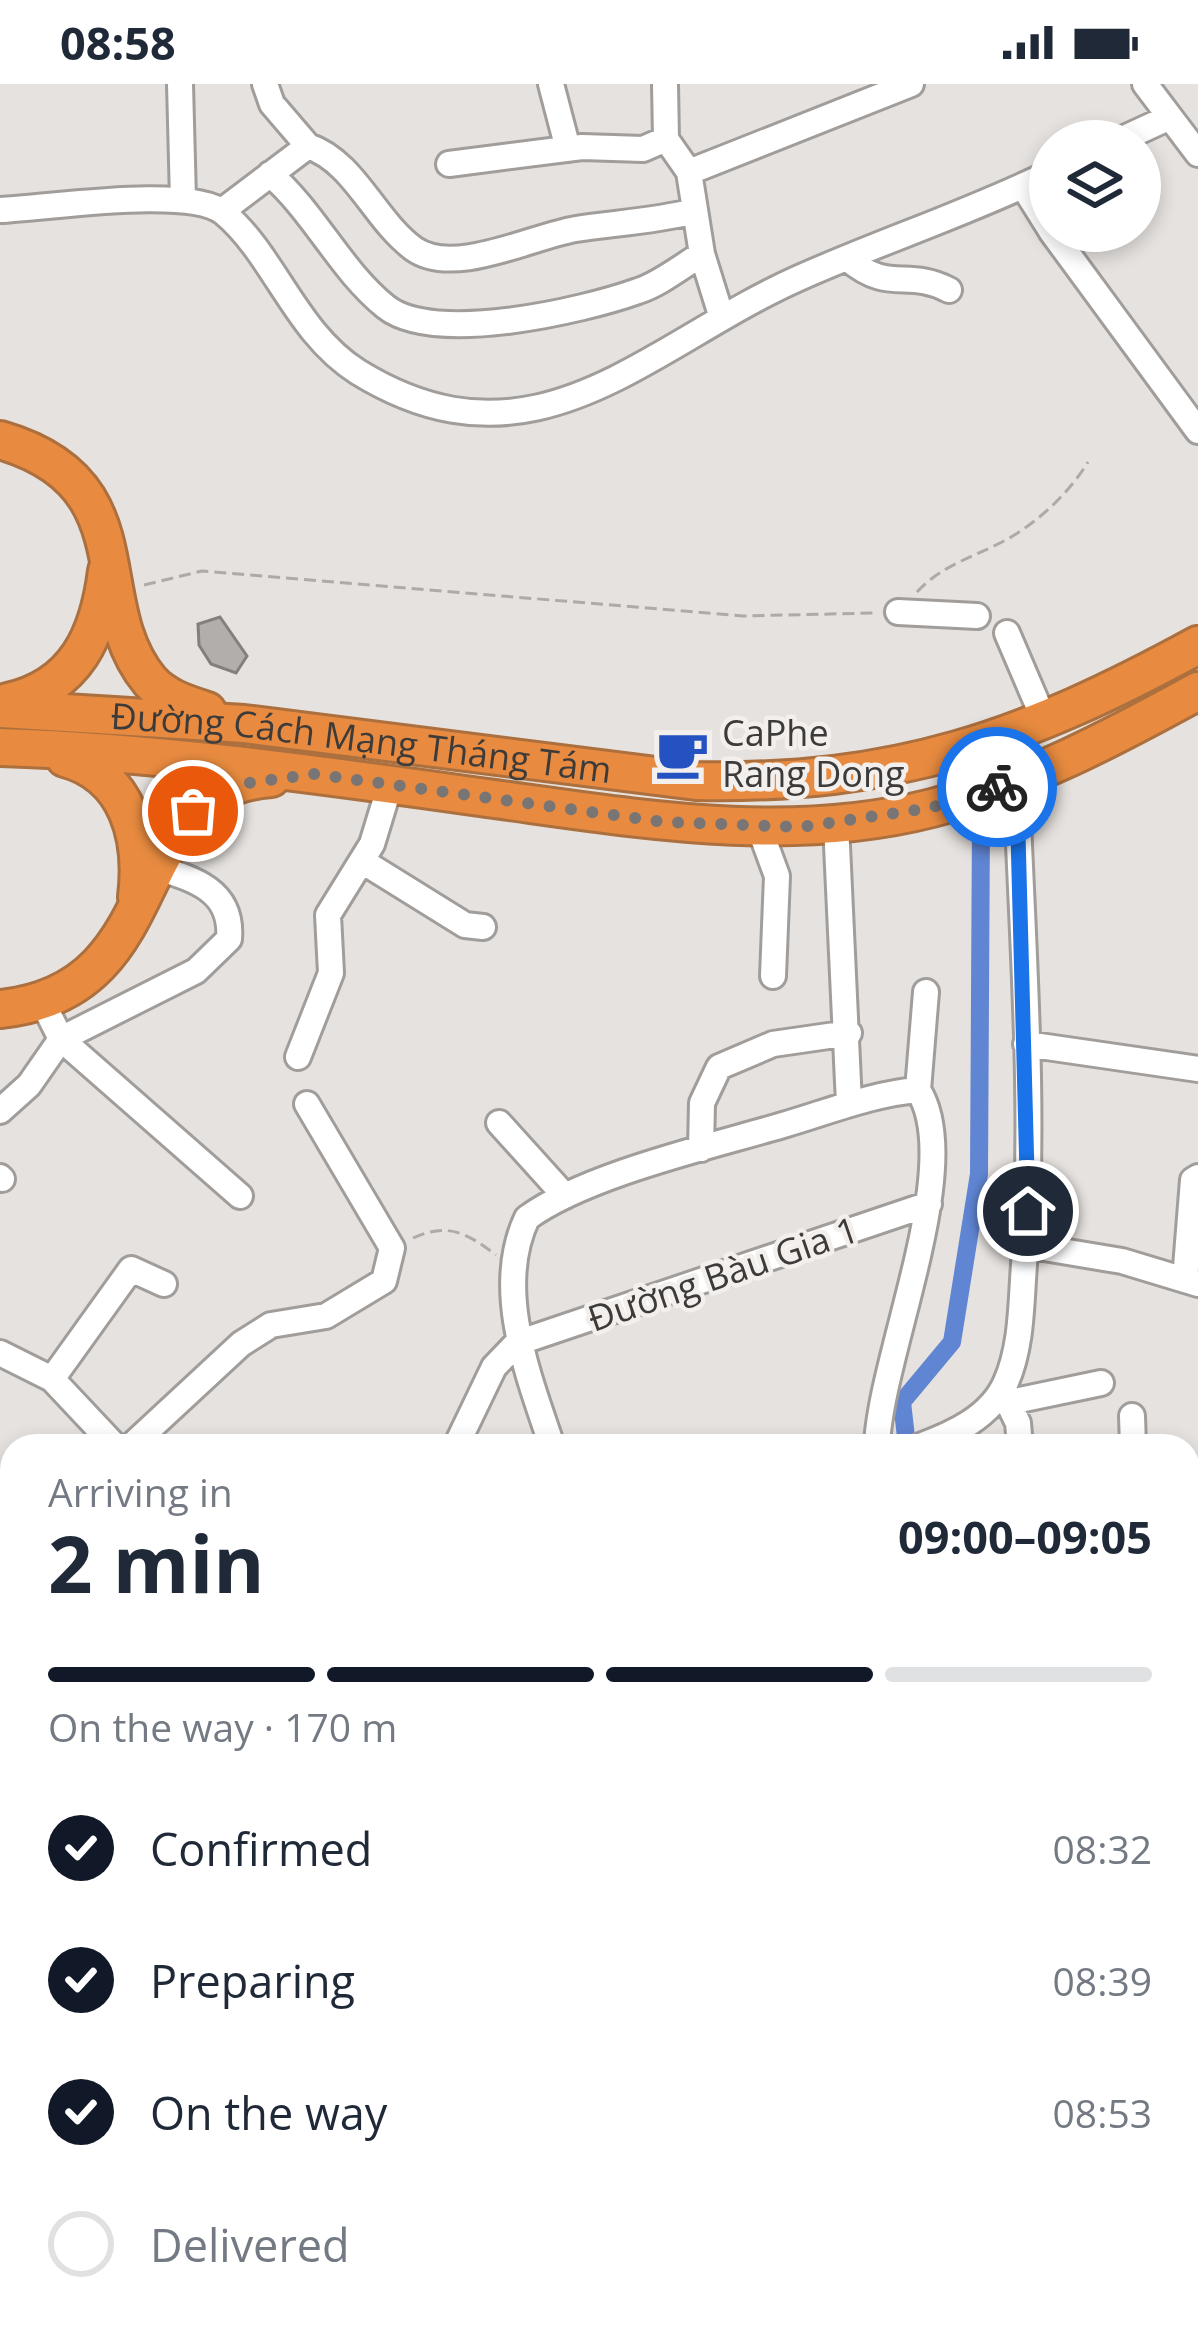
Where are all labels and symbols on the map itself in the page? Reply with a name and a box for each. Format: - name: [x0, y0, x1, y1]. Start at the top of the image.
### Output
- street label: Đường Cách Mạng Tháng Tám: [109, 691, 615, 794]
- place label: CaPhe Rang Dong: [722, 708, 905, 798]
- cafe icon: CaPhe Rang Dong: [653, 725, 711, 783]
- courier: [937, 727, 1057, 847]
- pin: [142, 760, 244, 862]
- pin: [977, 1160, 1079, 1262]
- street label: Đường Bàu Gia 1: [581, 1204, 865, 1343]

